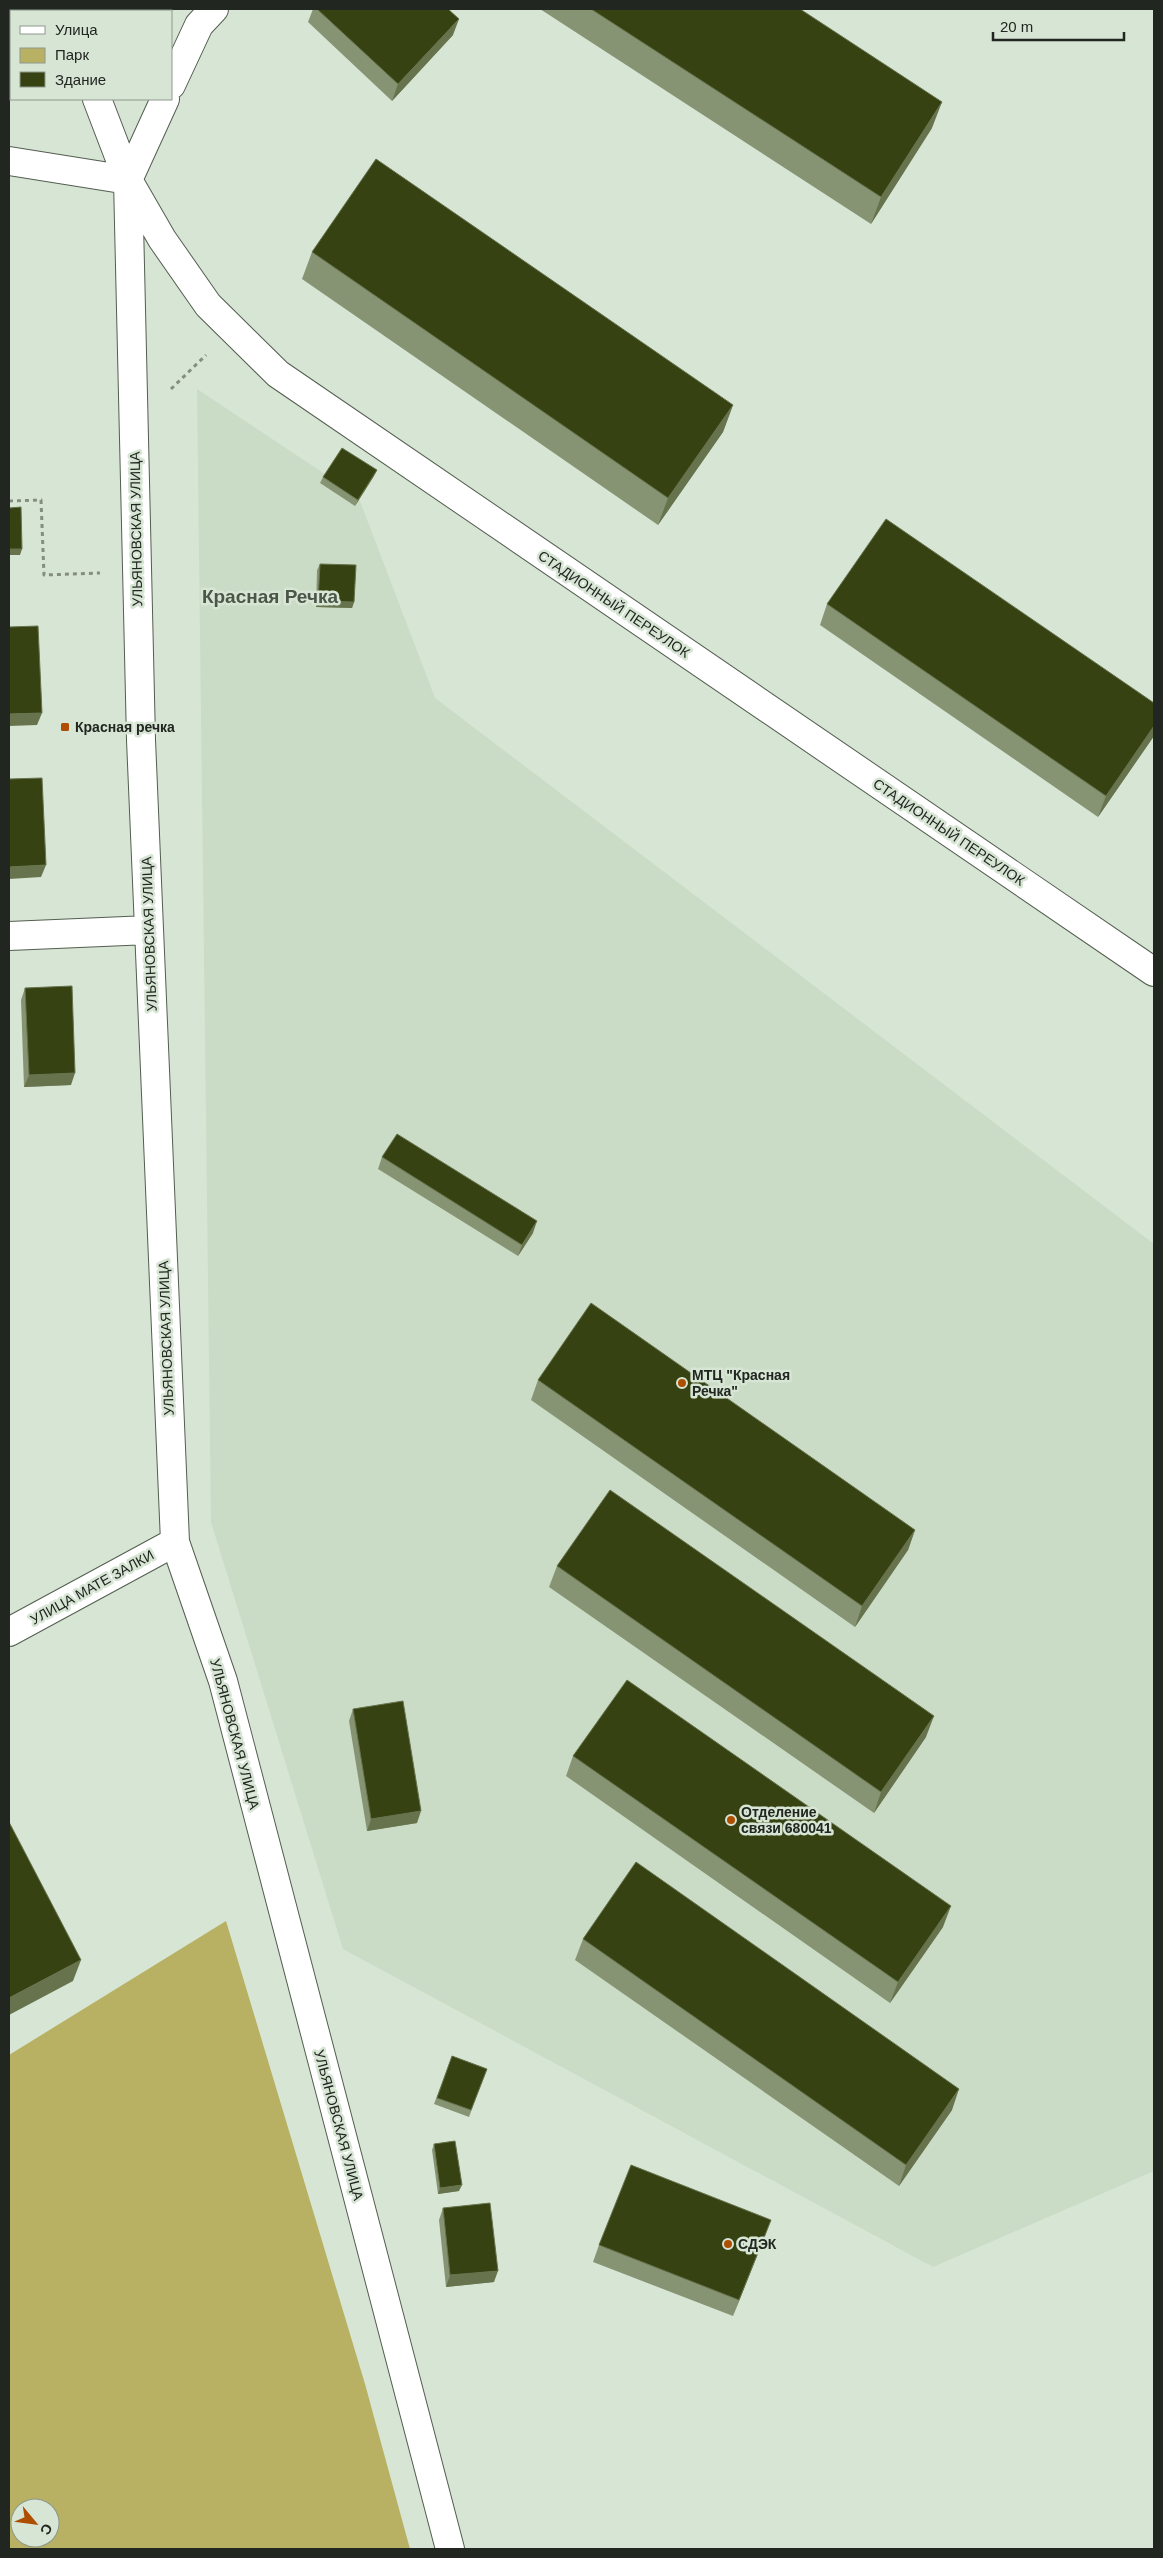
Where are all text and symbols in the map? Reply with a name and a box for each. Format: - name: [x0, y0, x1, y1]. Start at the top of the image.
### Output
- legend: [10, 10, 172, 100]
- scale bar: [993, 10, 1124, 42]
- text: 20 m: [1000, 18, 1033, 35]
- text: Улица: [55, 21, 98, 38]
- text: Парк: [55, 46, 89, 63]
- text: Здание: [55, 71, 106, 88]
- street label: УЛЬЯНОВСКАЯ УЛИЦА: [127, 451, 145, 607]
- street label: СТАДИОННЫЙ ПЕРЕУЛОК: [535, 546, 694, 661]
- district label: Красная Речка: [202, 586, 339, 607]
- place label: Красная речка: [75, 719, 175, 735]
- marker: Красная речка: [59, 721, 71, 733]
- street label: СТАДИОННЫЙ ПЕРЕУЛОК: [870, 774, 1029, 889]
- street label: УЛЬЯНОВСКАЯ УЛИЦА: [138, 856, 160, 1012]
- street label: УЛЬЯНОВСКАЯ УЛИЦА: [155, 1260, 177, 1416]
- place label: МТЦ "Красная Речка": [692, 1367, 790, 1399]
- marker: МТЦ "Красная Речка": [676, 1377, 688, 1389]
- street label: УЛИЦА МАТЕ ЗАЛКИ: [28, 1546, 156, 1628]
- street label: УЛЬЯНОВСКАЯ УЛИЦА: [207, 1657, 263, 1812]
- place label: Отделение связи 680041: [741, 1804, 832, 1836]
- marker: Отделение связи 680041: [725, 1814, 737, 1826]
- street label: УЛЬЯНОВСКАЯ УЛИЦА: [311, 2048, 367, 2203]
- place label: СДЭК: [738, 2236, 777, 2252]
- marker: СДЭК: [722, 2238, 734, 2250]
- north arrow: [10, 2498, 60, 2548]
- text: С: [37, 2521, 56, 2538]

